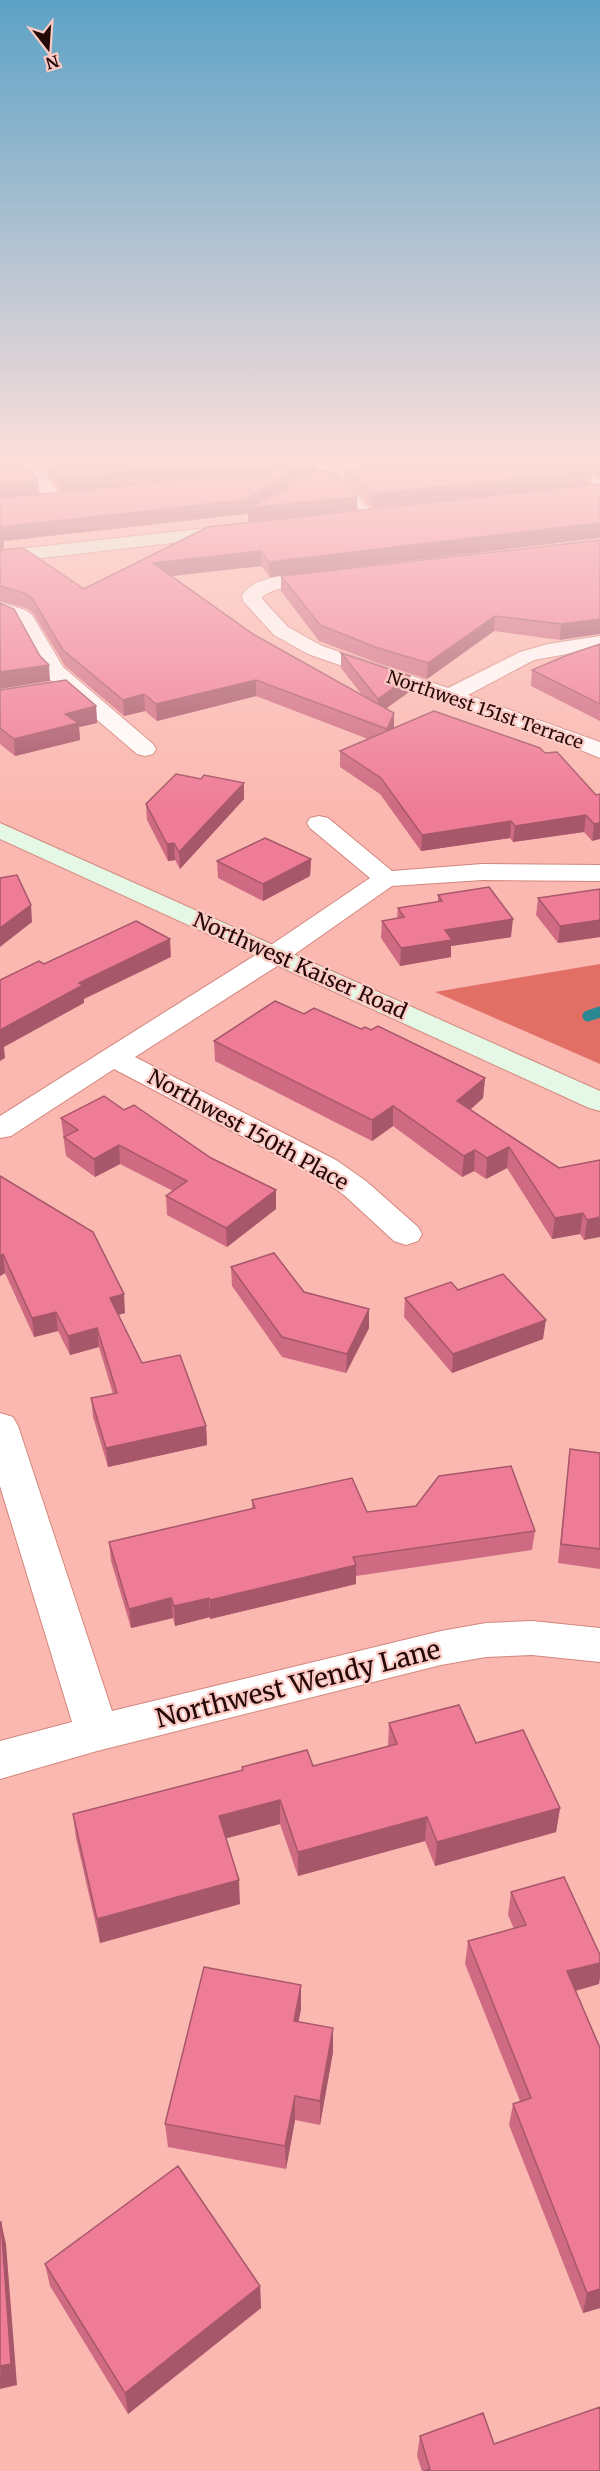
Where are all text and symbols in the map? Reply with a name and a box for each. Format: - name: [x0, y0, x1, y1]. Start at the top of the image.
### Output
- north arrow: [18, 18, 78, 78]
- text: N: [43, 51, 61, 74]
- street label: Northwest 151st Terrace: [384, 665, 586, 754]
- street label: Northwest Kaiser Road: [189, 906, 412, 1025]
- street label: Northwest 150th Place: [143, 1063, 353, 1196]
- street label: Northwest Wendy Lane: [152, 1632, 444, 1735]

